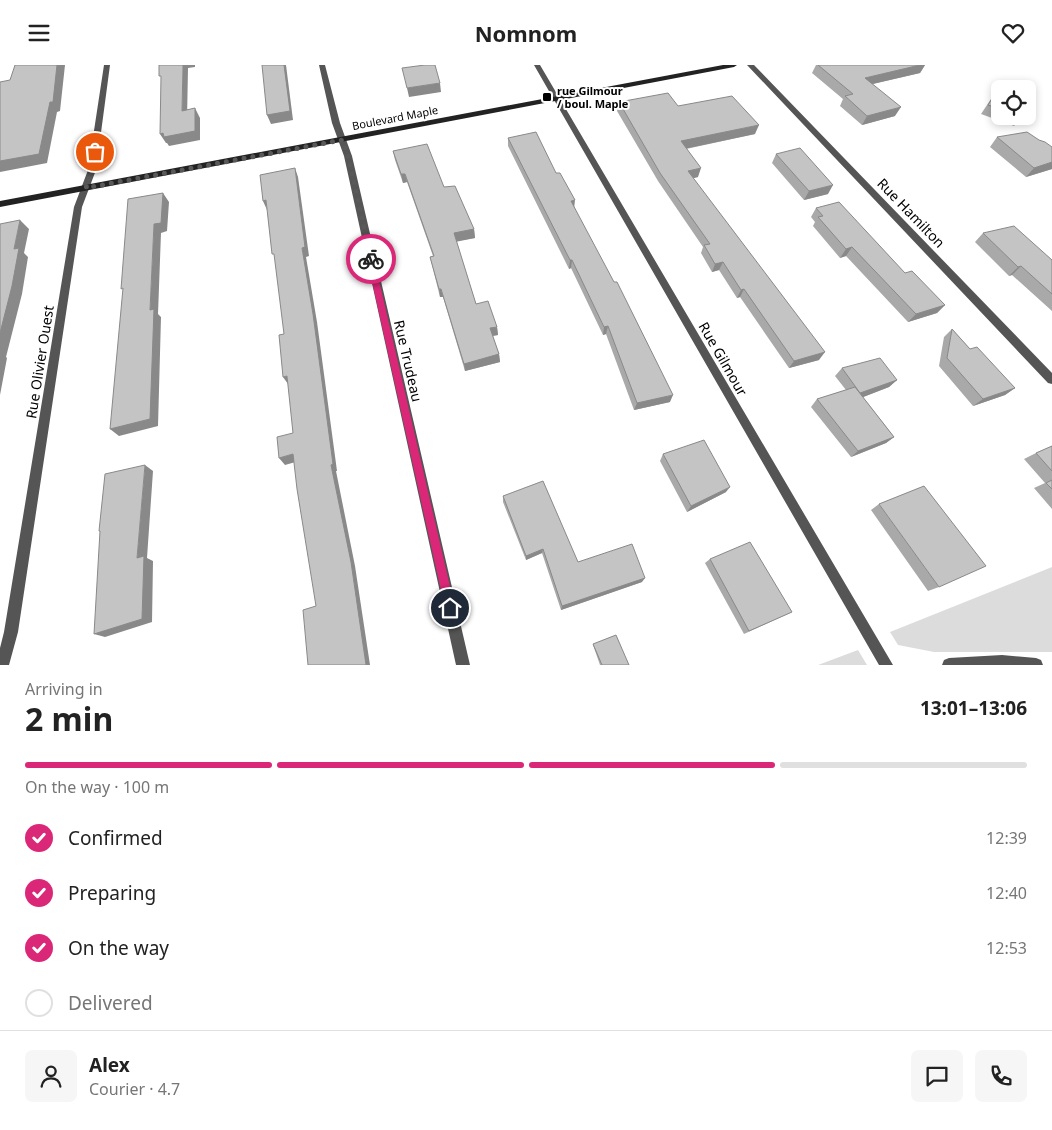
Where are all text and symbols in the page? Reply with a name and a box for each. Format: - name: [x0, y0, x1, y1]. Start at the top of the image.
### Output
- text: Nomnom: [475, 18, 577, 48]
- icon: menu: [25, 19, 53, 47]
- icon: heart: [999, 19, 1027, 47]
- map controls: [991, 80, 1036, 125]
- button: locate: [991, 80, 1036, 125]
- place label: rue Gilmour / boul. Maple: [557, 83, 629, 111]
- marker: rue Gilmour / boul. Maple: [541, 91, 553, 103]
- street label: Boulevard Maple: [351, 102, 439, 133]
- pin: [74, 131, 116, 173]
- icon: bag: [81, 138, 109, 166]
- street label: Rue Hamilton: [873, 174, 949, 251]
- courier: [346, 234, 396, 284]
- icon: bike: [357, 245, 385, 273]
- street label: Rue Olivier Ouest: [21, 304, 58, 420]
- street label: Rue Trudeau: [390, 318, 427, 404]
- street label: Rue Gilmour: [695, 318, 752, 399]
- pin: [429, 587, 471, 629]
- icon: home: [436, 594, 464, 622]
- text: Arriving in: [25, 678, 103, 700]
- text: 13:01–13:06: [920, 695, 1027, 721]
- text: 2 min: [25, 697, 113, 740]
- text: On the way · 100 m: [25, 776, 169, 798]
- icon: check: [25, 824, 53, 852]
- text: Confirmed: [68, 825, 163, 851]
- text: 12:39: [986, 827, 1027, 849]
- icon: check: [25, 879, 53, 907]
- text: Preparing: [68, 880, 156, 906]
- text: 12:40: [986, 882, 1027, 904]
- icon: check: [25, 934, 53, 962]
- text: On the way: [68, 935, 169, 961]
- text: 12:53: [986, 937, 1027, 959]
- text: Delivered: [68, 990, 153, 1016]
- button: person: [25, 1050, 77, 1102]
- button: chat: [911, 1050, 963, 1102]
- button: phone: [975, 1050, 1027, 1102]
- text: Alex: [89, 1052, 130, 1078]
- text: Courier · 4.7: [89, 1078, 180, 1100]

